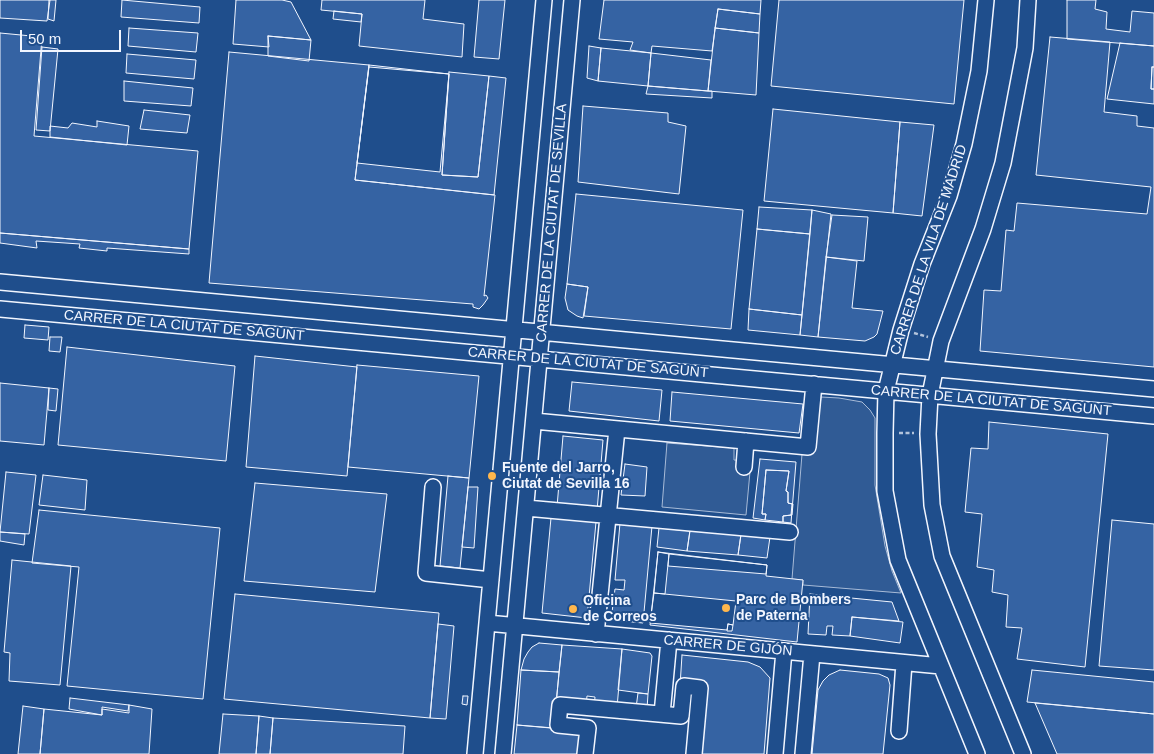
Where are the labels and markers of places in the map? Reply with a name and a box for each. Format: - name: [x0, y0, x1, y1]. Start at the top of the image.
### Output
- place label: Fuente del Jarro, Ciutat de Sevilla 16: [502, 460, 630, 492]
- marker: Fuente del Jarro, Ciutat de Sevilla 16: [486, 470, 498, 482]
- place label: Parc de Bombers de Paterna: [736, 592, 851, 624]
- place label: Oficina de Correos: [583, 593, 657, 626]
- marker: Parc de Bombers de Paterna: [720, 602, 732, 614]
- marker: Oficina de Correos: [567, 603, 579, 615]

